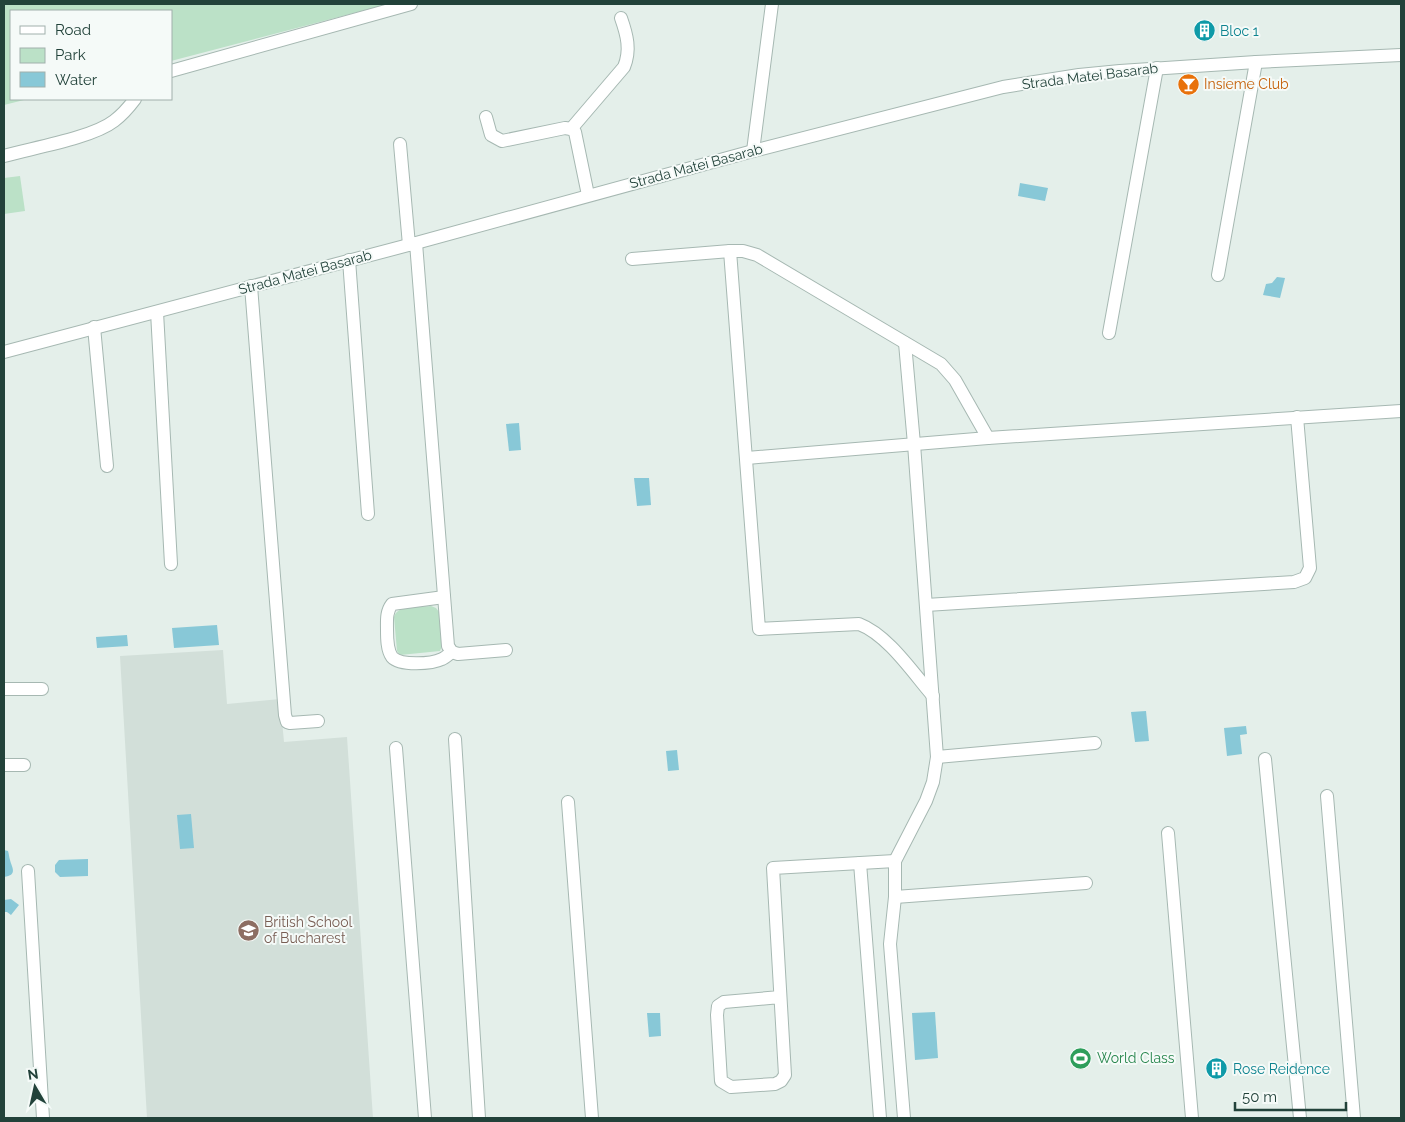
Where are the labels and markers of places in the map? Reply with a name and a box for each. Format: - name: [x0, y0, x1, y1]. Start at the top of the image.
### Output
- building icon: Bloc 1: [1192, 19, 1216, 43]
- place label: Bloc 1: [1220, 23, 1259, 39]
- bar icon: Insieme Club: [1176, 72, 1200, 96]
- place label: Insieme Club: [1204, 76, 1289, 92]
- place label: British School of Bucharest: [264, 914, 353, 946]
- school or university icon: British School of Bucharest: [236, 918, 260, 942]
- sports icon: World Class: [1069, 1046, 1093, 1070]
- place label: World Class: [1097, 1050, 1175, 1066]
- building icon: Rose Reidence: [1205, 1057, 1229, 1081]
- place label: Rose Reidence: [1233, 1061, 1330, 1077]

